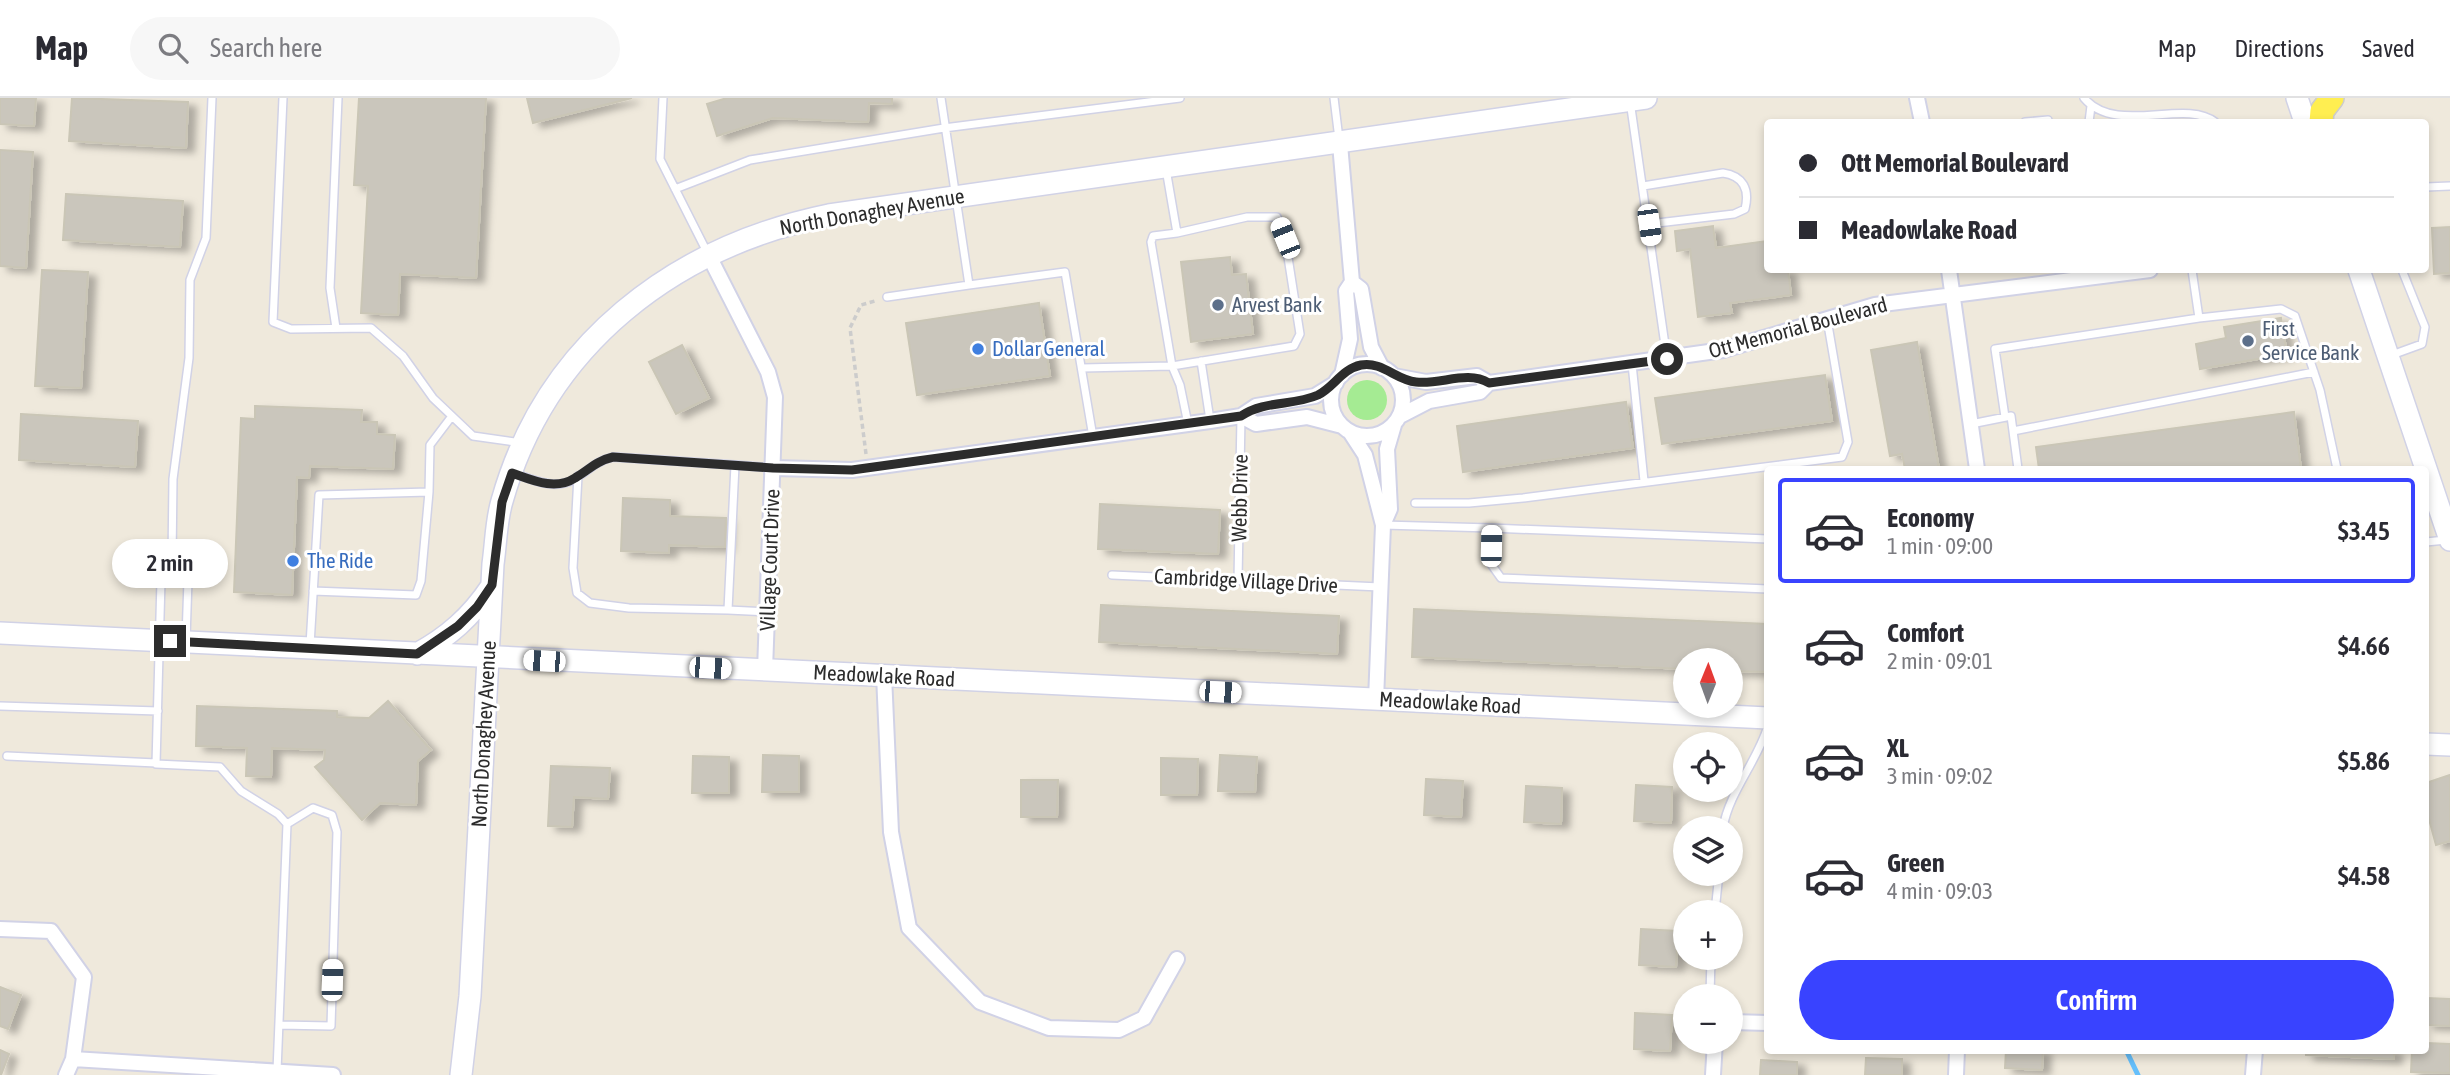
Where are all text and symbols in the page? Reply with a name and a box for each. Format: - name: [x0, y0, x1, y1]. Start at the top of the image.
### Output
- search box: [130, 17, 620, 80]
- text: Map: [35, 29, 88, 67]
- icon: search: [154, 29, 192, 67]
- text: Search here: [210, 33, 322, 63]
- text: Map: [2158, 35, 2196, 62]
- text: Directions: [2234, 35, 2324, 62]
- text: Saved: [2362, 35, 2415, 62]
- text: Ott Memorial Boulevard: [1841, 148, 2069, 178]
- street label: North Donaghey Avenue: [778, 183, 966, 239]
- car: [1636, 203, 1663, 247]
- car: [1268, 215, 1303, 261]
- text: Meadowlake Road: [1841, 215, 2017, 245]
- place label: Arvest Bank: [1232, 292, 1322, 316]
- street label: Ott Memorial Boulevard: [1706, 292, 1890, 362]
- marker: Arvest Bank: [1210, 297, 1226, 313]
- place label: First Service Bank: [2262, 316, 2359, 364]
- marker: First Service Bank: [2240, 333, 2256, 349]
- place label: Dollar General: [992, 336, 1106, 360]
- marker: Dollar General: [970, 341, 986, 357]
- route start: [1651, 343, 1683, 375]
- street label: Webb Drive: [1226, 454, 1252, 542]
- street label: Village Court Drive: [755, 489, 783, 631]
- icon: car: [1803, 499, 1866, 562]
- text: Economy: [1887, 503, 1974, 533]
- text: $3.45: [2338, 516, 2390, 546]
- car: [1481, 525, 1502, 567]
- text: 1 min · 09:00: [1887, 533, 1993, 559]
- callout: 2 min: [112, 540, 228, 588]
- place label: The Ride: [307, 548, 373, 572]
- text: 2 min: [147, 550, 193, 576]
- marker: The Ride: [285, 553, 301, 569]
- street label: Cambridge Village Drive: [1154, 563, 1339, 597]
- icon: car: [1803, 614, 1866, 677]
- text: Comfort: [1887, 618, 1964, 648]
- route end: [154, 625, 186, 657]
- text: $4.66: [2338, 631, 2390, 661]
- street label: North Donaghey Avenue: [466, 640, 500, 828]
- north arrow: [1673, 648, 1743, 718]
- map controls: [1673, 648, 1743, 1054]
- text: 2 min · 09:01: [1887, 648, 1993, 674]
- car: [523, 649, 566, 673]
- car: [689, 656, 732, 680]
- street label: Meadowlake Road: [812, 659, 956, 691]
- car: [1199, 680, 1242, 704]
- street label: Meadowlake Road: [1378, 686, 1522, 718]
- icon: car: [1803, 729, 1866, 792]
- button: locate: [1673, 732, 1743, 802]
- text: XL: [1887, 733, 1909, 763]
- text: $5.86: [2338, 746, 2390, 776]
- text: 3 min · 09:02: [1887, 763, 1993, 789]
- button: layers: [1673, 816, 1743, 886]
- icon: car: [1803, 844, 1866, 907]
- text: Green: [1887, 848, 1945, 878]
- text: $4.58: [2338, 861, 2390, 891]
- text: 4 min · 09:03: [1887, 878, 1993, 904]
- button: +: [1673, 900, 1743, 970]
- car: [321, 959, 344, 1001]
- button: Confirm: [1799, 960, 2394, 1040]
- button: −: [1673, 984, 1743, 1054]

